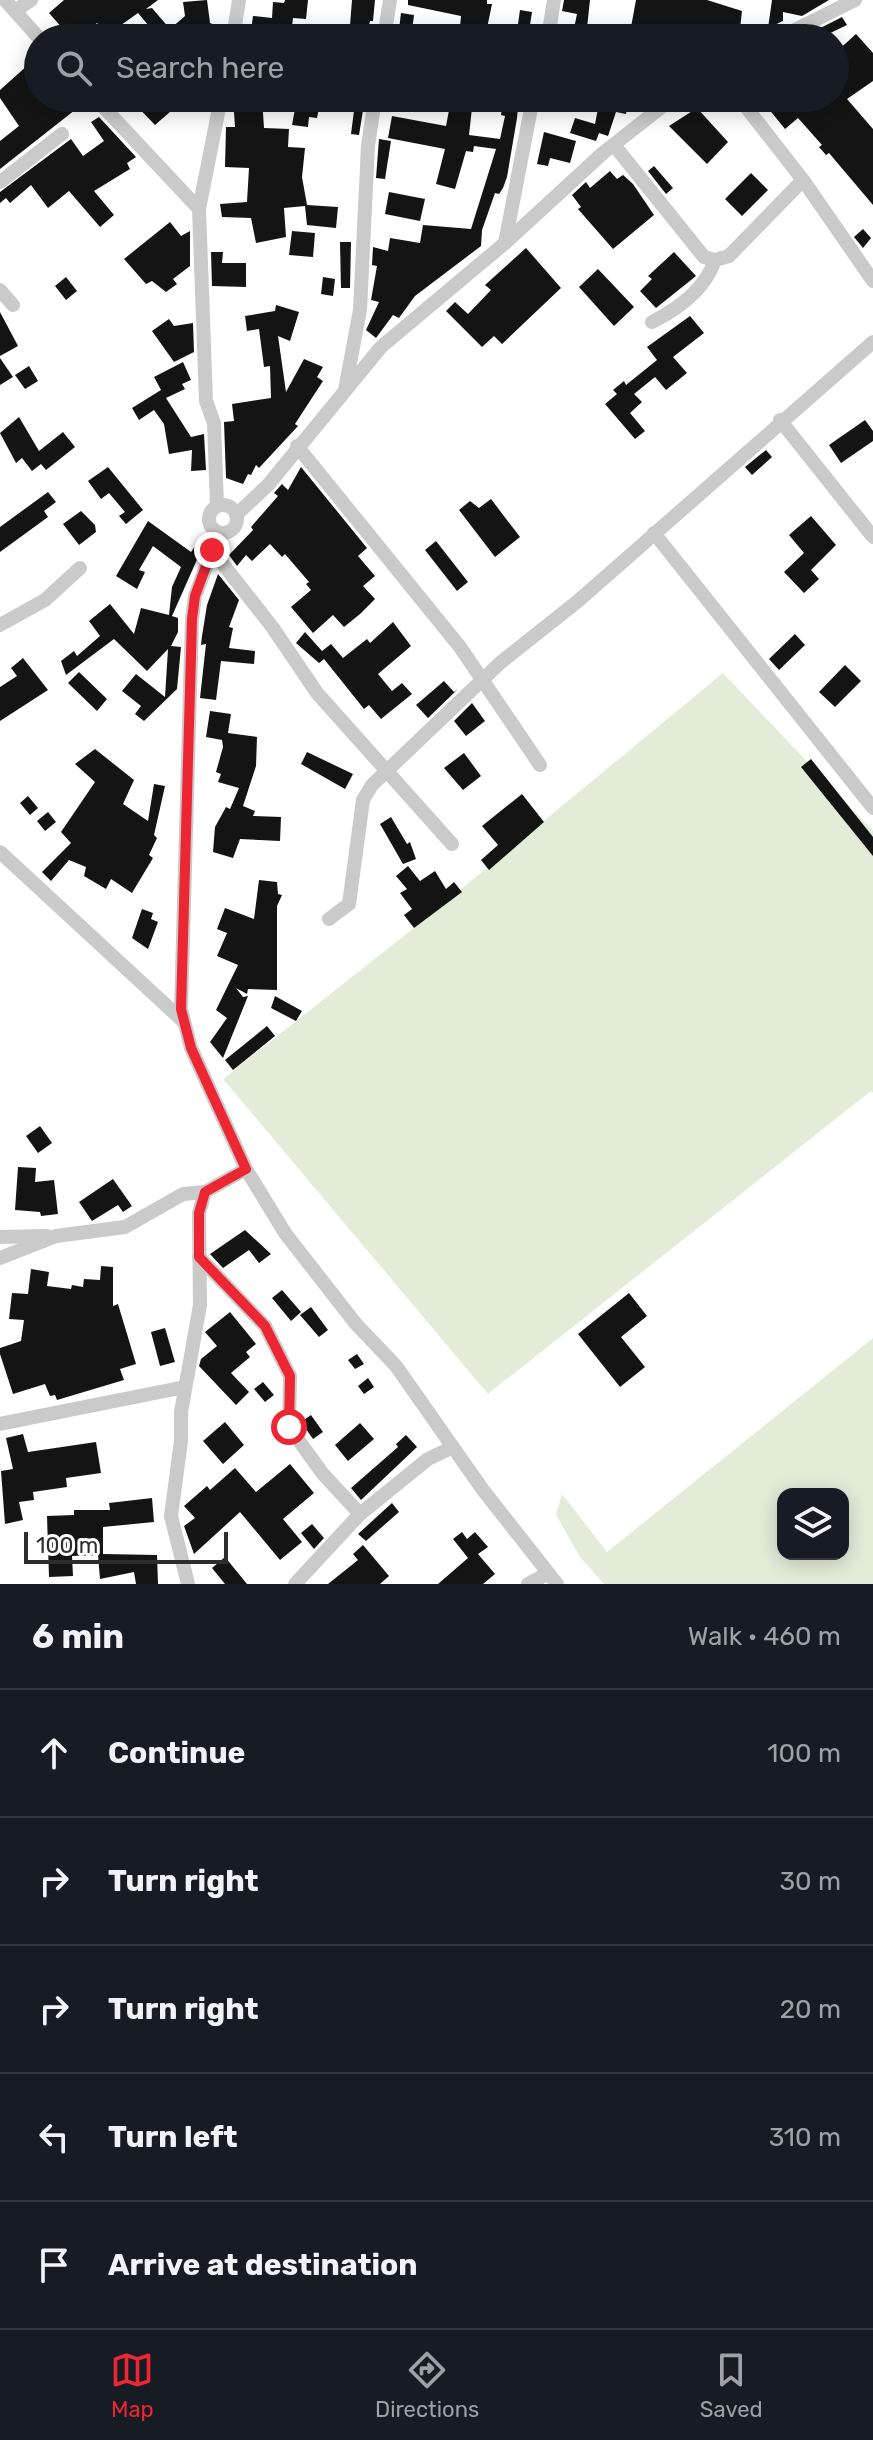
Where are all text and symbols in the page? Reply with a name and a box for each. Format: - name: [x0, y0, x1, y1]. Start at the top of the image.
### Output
- search box: [24, 24, 849, 112]
- icon: search: [52, 46, 96, 90]
- text: Search here: [116, 50, 284, 86]
- route end: [194, 532, 230, 568]
- route start: [271, 1409, 307, 1445]
- map controls: [777, 1488, 849, 1560]
- button: layers: [777, 1488, 849, 1560]
- scale bar: [24, 1528, 228, 1564]
- text: 100 m: [36, 1532, 98, 1559]
- text: 6 min: [32, 1616, 124, 1657]
- text: Walk · 460 m: [688, 1621, 841, 1652]
- icon: ahead: [32, 1731, 76, 1775]
- text: Continue: [108, 1735, 245, 1771]
- text: 100 m: [767, 1738, 841, 1769]
- icon: right: [32, 1859, 76, 1903]
- text: Turn right: [108, 1863, 259, 1899]
- text: 30 m: [779, 1866, 841, 1897]
- icon: right: [32, 1987, 76, 2031]
- text: Turn right: [108, 1991, 259, 2027]
- text: 20 m: [780, 1994, 841, 2025]
- icon: left: [32, 2115, 76, 2159]
- text: Turn left: [108, 2119, 238, 2155]
- text: 310 m: [769, 2122, 841, 2153]
- icon: arrive: [32, 2243, 76, 2287]
- text: Arrive at destination: [108, 2247, 418, 2283]
- tab: Map: [110, 2348, 154, 2423]
- tab: Directions: [375, 2348, 479, 2423]
- tab: Saved: [700, 2348, 763, 2423]

